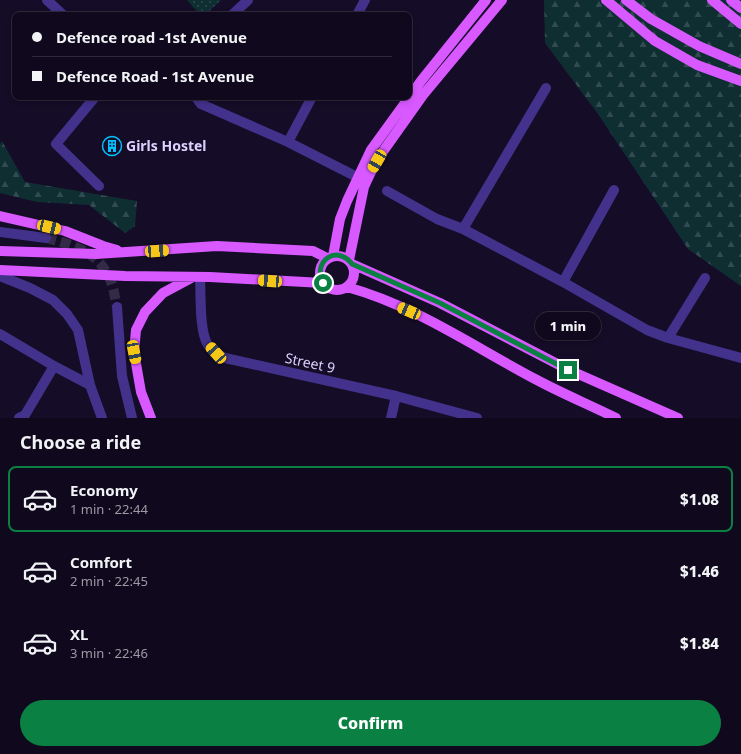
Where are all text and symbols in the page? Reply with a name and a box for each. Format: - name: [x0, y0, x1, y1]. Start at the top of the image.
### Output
- text: Defence road -1st Avenue: [56, 27, 247, 47]
- text: Defence Road - 1st Avenue: [56, 66, 254, 86]
- building icon: Girls Hostel: [101, 135, 123, 157]
- place label: Girls Hostel: [126, 136, 207, 155]
- car: [366, 148, 388, 174]
- car: [36, 218, 62, 236]
- car: [145, 244, 169, 258]
- car: [258, 274, 282, 288]
- route start: [314, 274, 332, 292]
- car: [396, 301, 422, 321]
- callout: 1 min: [535, 312, 601, 340]
- text: 1 min: [550, 317, 586, 335]
- car: [126, 339, 142, 365]
- car: [204, 340, 228, 366]
- street label: Street 9: [283, 348, 337, 377]
- route end: [559, 361, 577, 379]
- text: Choose a ride: [20, 430, 141, 454]
- text: Economy: [70, 480, 138, 500]
- icon: car: [22, 481, 58, 517]
- text: $1.08: [680, 489, 719, 509]
- text: 1 min · 22:44: [70, 500, 148, 518]
- text: Comfort: [70, 552, 132, 572]
- icon: car: [22, 553, 58, 589]
- text: $1.46: [680, 561, 719, 581]
- text: 2 min · 22:45: [70, 572, 148, 590]
- text: XL: [70, 624, 88, 644]
- icon: car: [22, 625, 58, 661]
- text: $1.84: [680, 633, 719, 653]
- text: 3 min · 22:46: [70, 644, 148, 662]
- button: Confirm: [20, 700, 721, 746]

